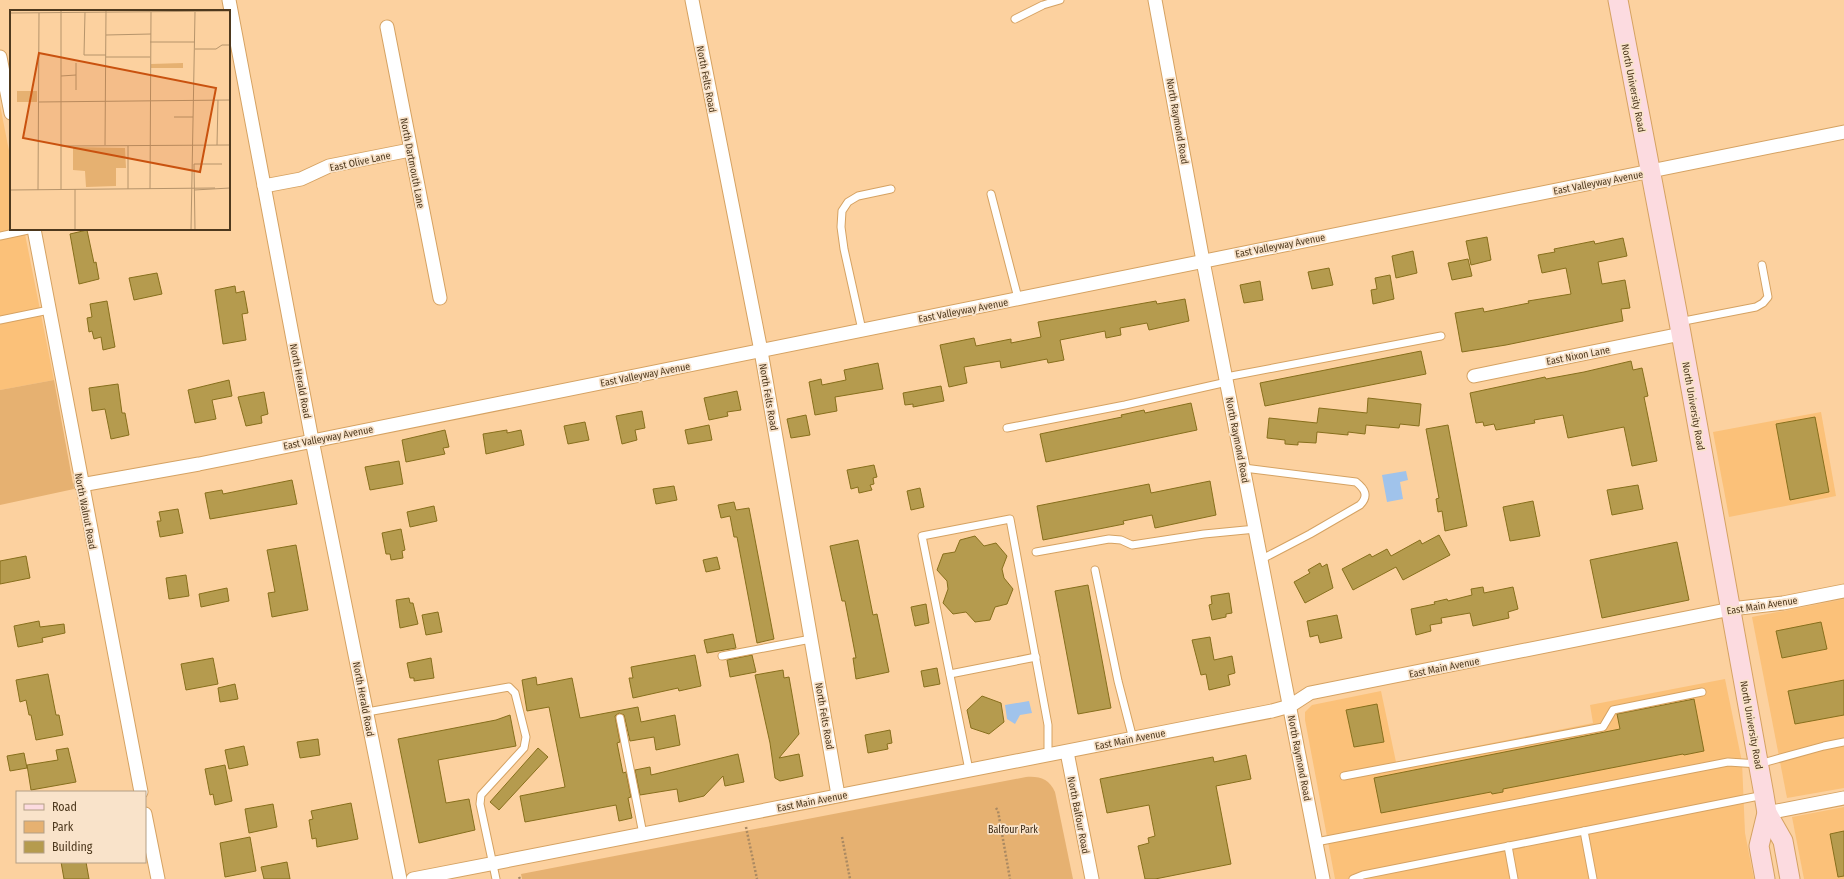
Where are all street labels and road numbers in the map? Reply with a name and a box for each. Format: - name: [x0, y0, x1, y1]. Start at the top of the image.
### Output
- street label: North University Road: [1619, 43, 1647, 133]
- street label: North Felts Road: [694, 45, 718, 114]
- street label: North Raymond Road: [1164, 77, 1190, 165]
- street label: North Dartmouth Lane: [397, 117, 427, 209]
- street label: East Olive Lane: [329, 150, 392, 174]
- street label: East Valleyway Avenue: [1552, 168, 1644, 198]
- street label: East Valleyway Avenue: [1234, 231, 1326, 261]
- street label: East Valleyway Avenue: [917, 296, 1009, 326]
- street label: North Herald Road: [287, 343, 313, 420]
- street label: East Nixon Lane: [1545, 344, 1611, 368]
- street label: East Valleyway Avenue: [599, 360, 691, 390]
- street label: North University Road: [1679, 361, 1707, 451]
- street label: North Felts Road: [756, 363, 780, 432]
- street label: North Raymond Road: [1223, 396, 1251, 484]
- street label: East Valleyway Avenue: [282, 423, 374, 453]
- street label: North Walnut Road: [72, 472, 98, 550]
- street label: East Main Avenue: [1726, 594, 1798, 618]
- street label: East Main Avenue: [1408, 655, 1480, 681]
- street label: North Herald Road: [350, 661, 376, 738]
- street label: North University Road: [1737, 680, 1765, 770]
- street label: North Felts Road: [812, 682, 836, 751]
- street label: North Raymond Road: [1285, 714, 1313, 802]
- street label: East Main Avenue: [1094, 727, 1166, 753]
- street label: North Balfour Road: [1065, 775, 1091, 855]
- street label: East Main Avenue: [776, 789, 848, 815]

